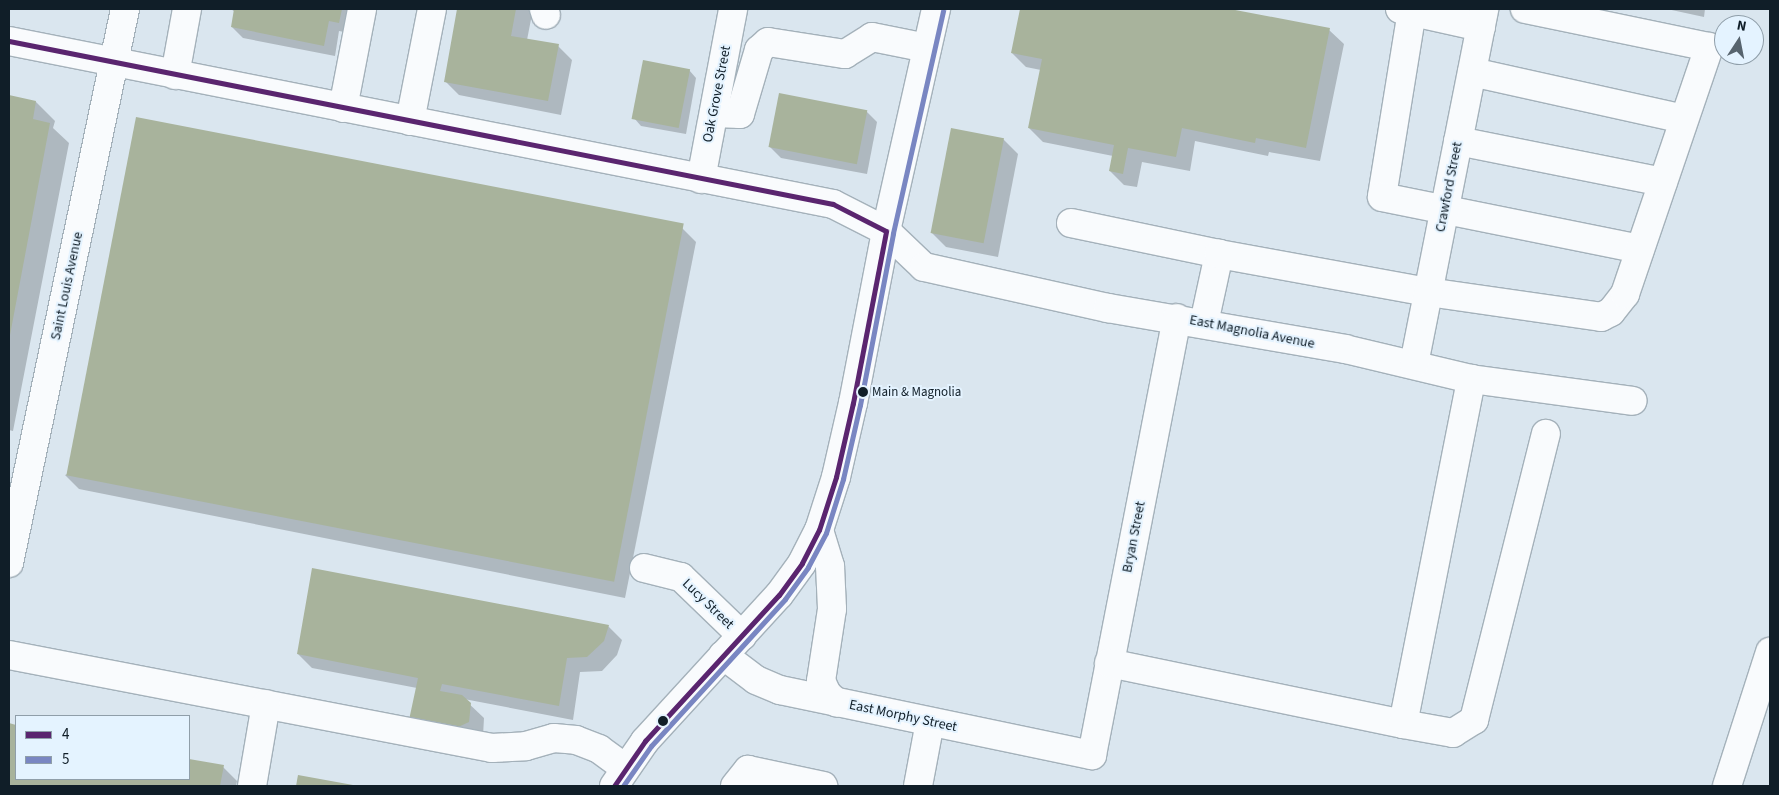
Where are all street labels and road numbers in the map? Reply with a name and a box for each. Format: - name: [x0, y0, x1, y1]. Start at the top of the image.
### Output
- street label: Oak Grove Street: [699, 44, 735, 144]
- street label: Crawford Street: [1432, 140, 1466, 234]
- street label: Saint Louis Avenue: [47, 230, 87, 342]
- street label: East Magnolia Avenue: [1188, 312, 1316, 352]
- street label: Bryan Street: [1119, 500, 1149, 574]
- street label: Lucy Street: [679, 575, 737, 633]
- street label: East Morphy Street: [847, 696, 959, 736]

